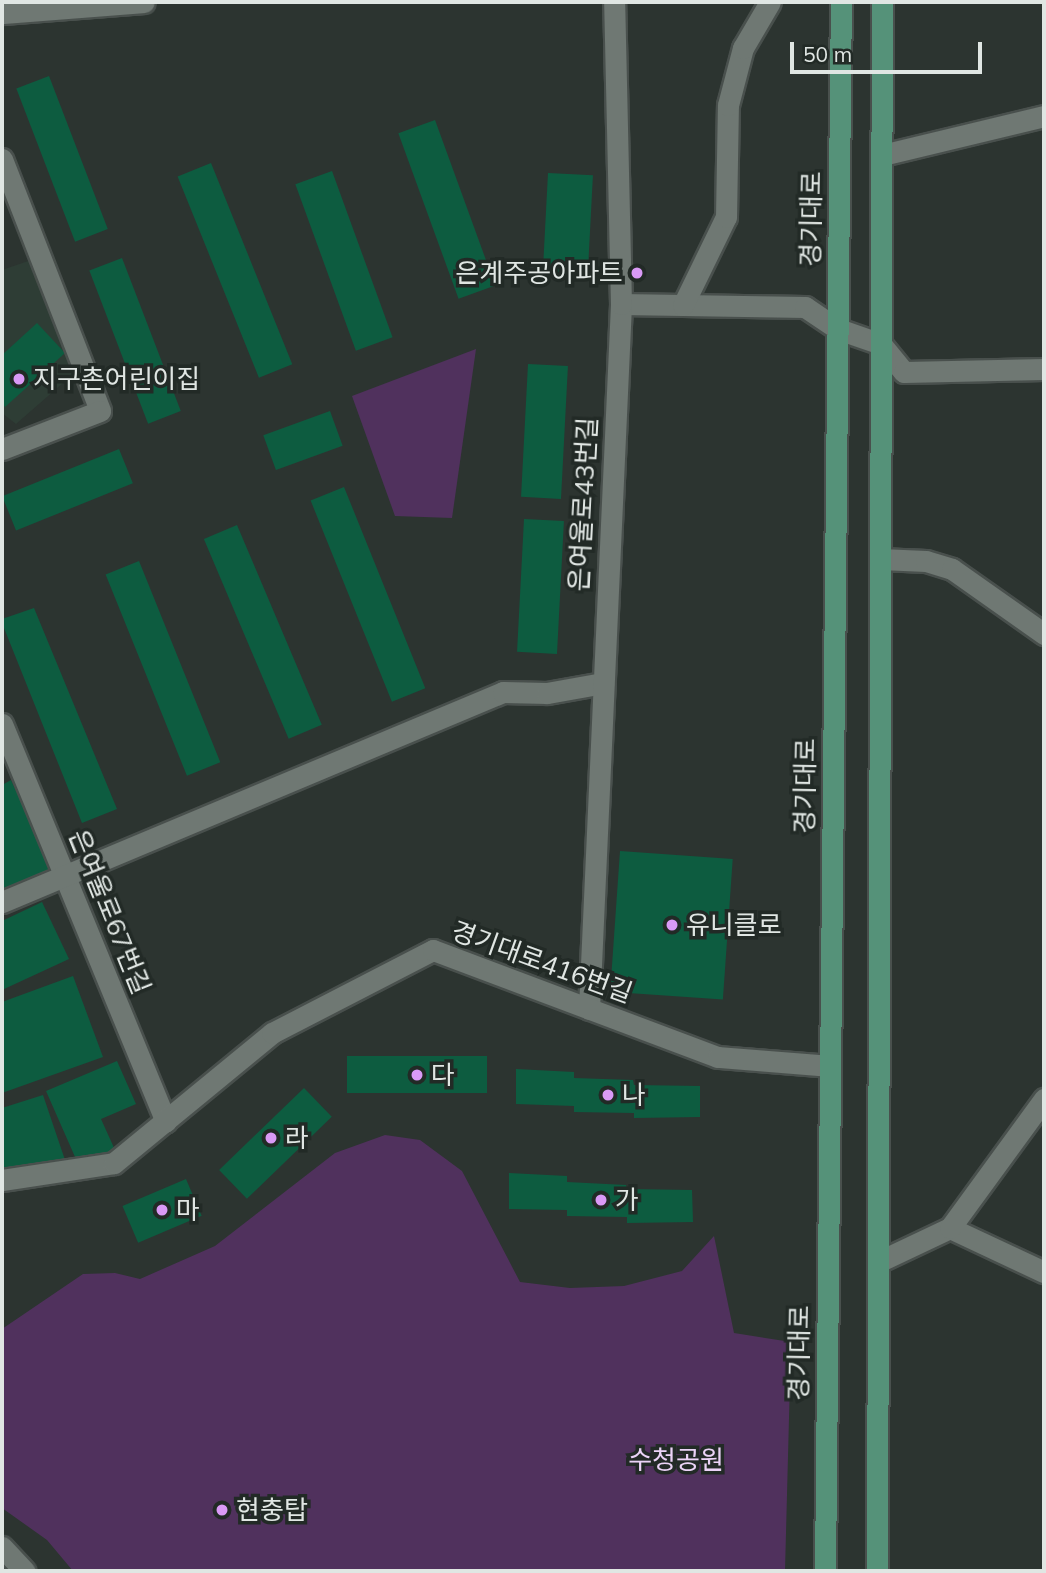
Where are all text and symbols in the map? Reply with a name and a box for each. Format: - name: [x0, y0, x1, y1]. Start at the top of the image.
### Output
- scale bar: [794, 28, 986, 72]
- text: 50 m: [803, 41, 852, 67]
- street label: 경기대로: [795, 171, 827, 267]
- place label: 은계주공아파트: [456, 257, 623, 289]
- marker: 은계주공아파트: [629, 265, 645, 281]
- place label: 지구촌어린이집: [33, 363, 200, 395]
- marker: 지구촌어린이집: [11, 371, 27, 387]
- street label: 은여울로43번길: [563, 416, 603, 592]
- street label: 경기대로: [789, 738, 821, 834]
- street label: 은여울로67번길: [63, 825, 157, 999]
- place label: 유니클로: [686, 909, 782, 941]
- street label: 경기대로416번길: [447, 915, 637, 1009]
- marker: 유니클로: [664, 917, 680, 933]
- place label: 다: [431, 1059, 455, 1091]
- marker: 다: [409, 1067, 425, 1083]
- place label: 나: [622, 1079, 646, 1111]
- marker: 나: [600, 1087, 616, 1103]
- place label: 라: [285, 1122, 309, 1154]
- marker: 라: [263, 1130, 279, 1146]
- place label: 가: [615, 1184, 639, 1216]
- marker: 가: [593, 1192, 609, 1208]
- place label: 마: [176, 1194, 200, 1226]
- marker: 마: [154, 1202, 170, 1218]
- street label: 경기대로: [783, 1305, 815, 1401]
- park label: 수청공원: [628, 1444, 724, 1476]
- place label: 현충탑: [236, 1494, 308, 1526]
- marker: 현충탑: [214, 1502, 230, 1518]

